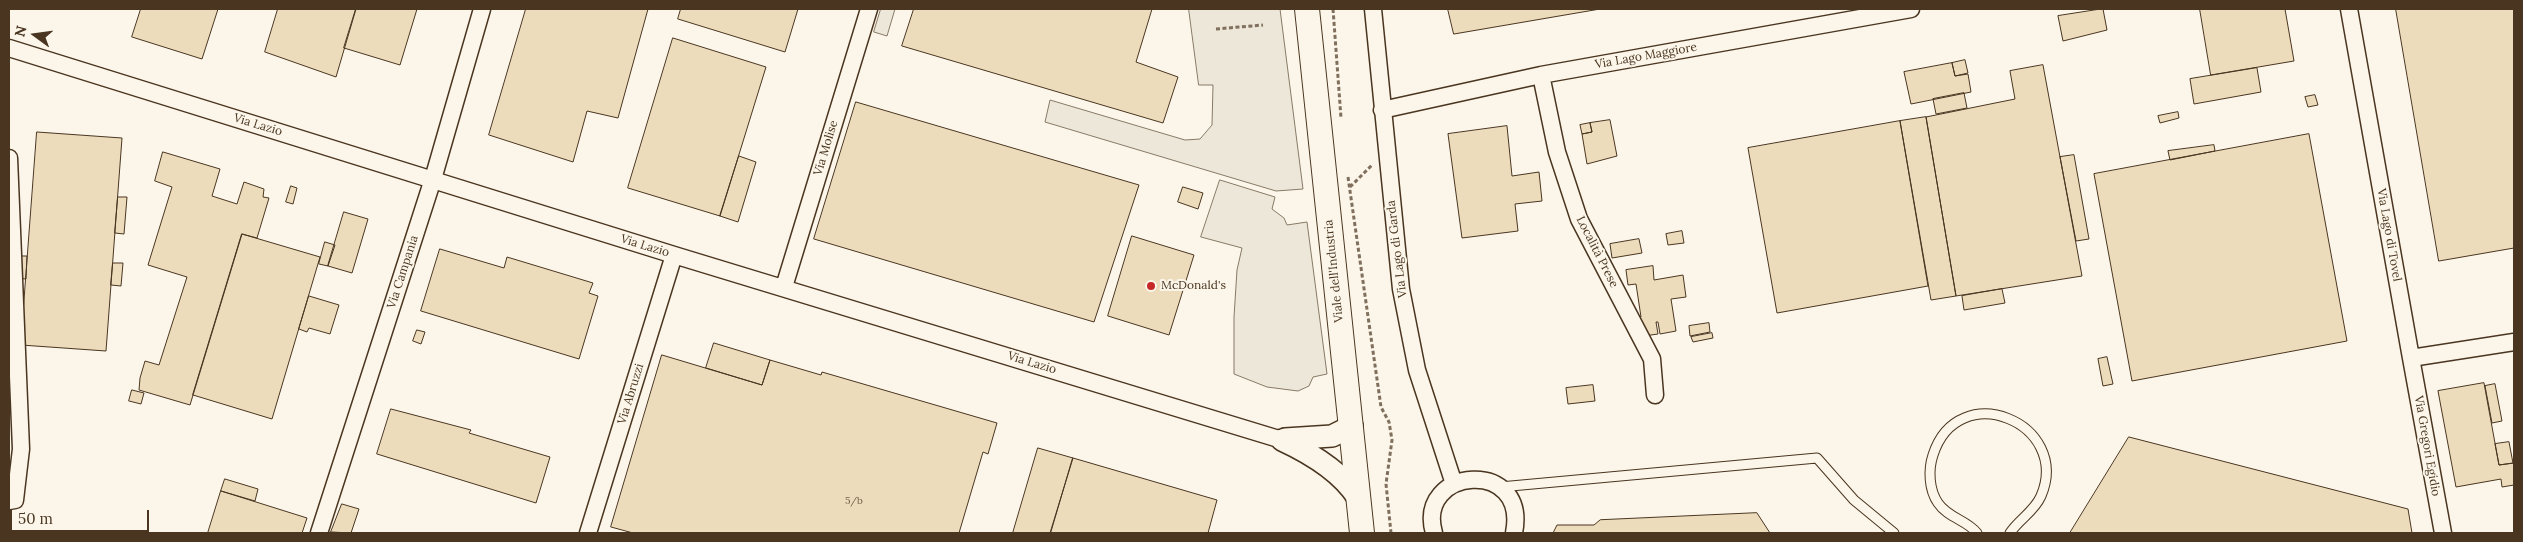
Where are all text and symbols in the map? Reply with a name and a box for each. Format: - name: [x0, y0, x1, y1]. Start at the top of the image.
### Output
- north arrow: [10, 10, 60, 60]
- text: N: [10, 24, 30, 39]
- street label: Via Lago Maggiore: [1594, 40, 1698, 72]
- street label: Via Lazio: [232, 111, 284, 139]
- street label: Via Molise: [811, 119, 841, 177]
- street label: Via Lago di Tovel: [2374, 187, 2404, 283]
- street label: Via Lago di Garda: [1384, 199, 1410, 299]
- street label: Località Prese: [1573, 214, 1621, 290]
- street label: Viale dell'Industria: [1321, 219, 1347, 323]
- street label: Via Lazio: [619, 232, 671, 260]
- street label: Via Campania: [384, 234, 422, 310]
- place label: McDonald's: [1161, 279, 1226, 293]
- marker: McDonald's: [1145, 280, 1157, 292]
- street label: Via Lazio: [1006, 349, 1058, 377]
- street label: Via Abruzzi: [615, 362, 647, 426]
- street label: Via Gregori Egidio: [2411, 395, 2443, 497]
- house number: 5/b: [845, 495, 863, 507]
- scale bar: [12, 500, 151, 532]
- text: 50 m: [18, 509, 53, 528]

